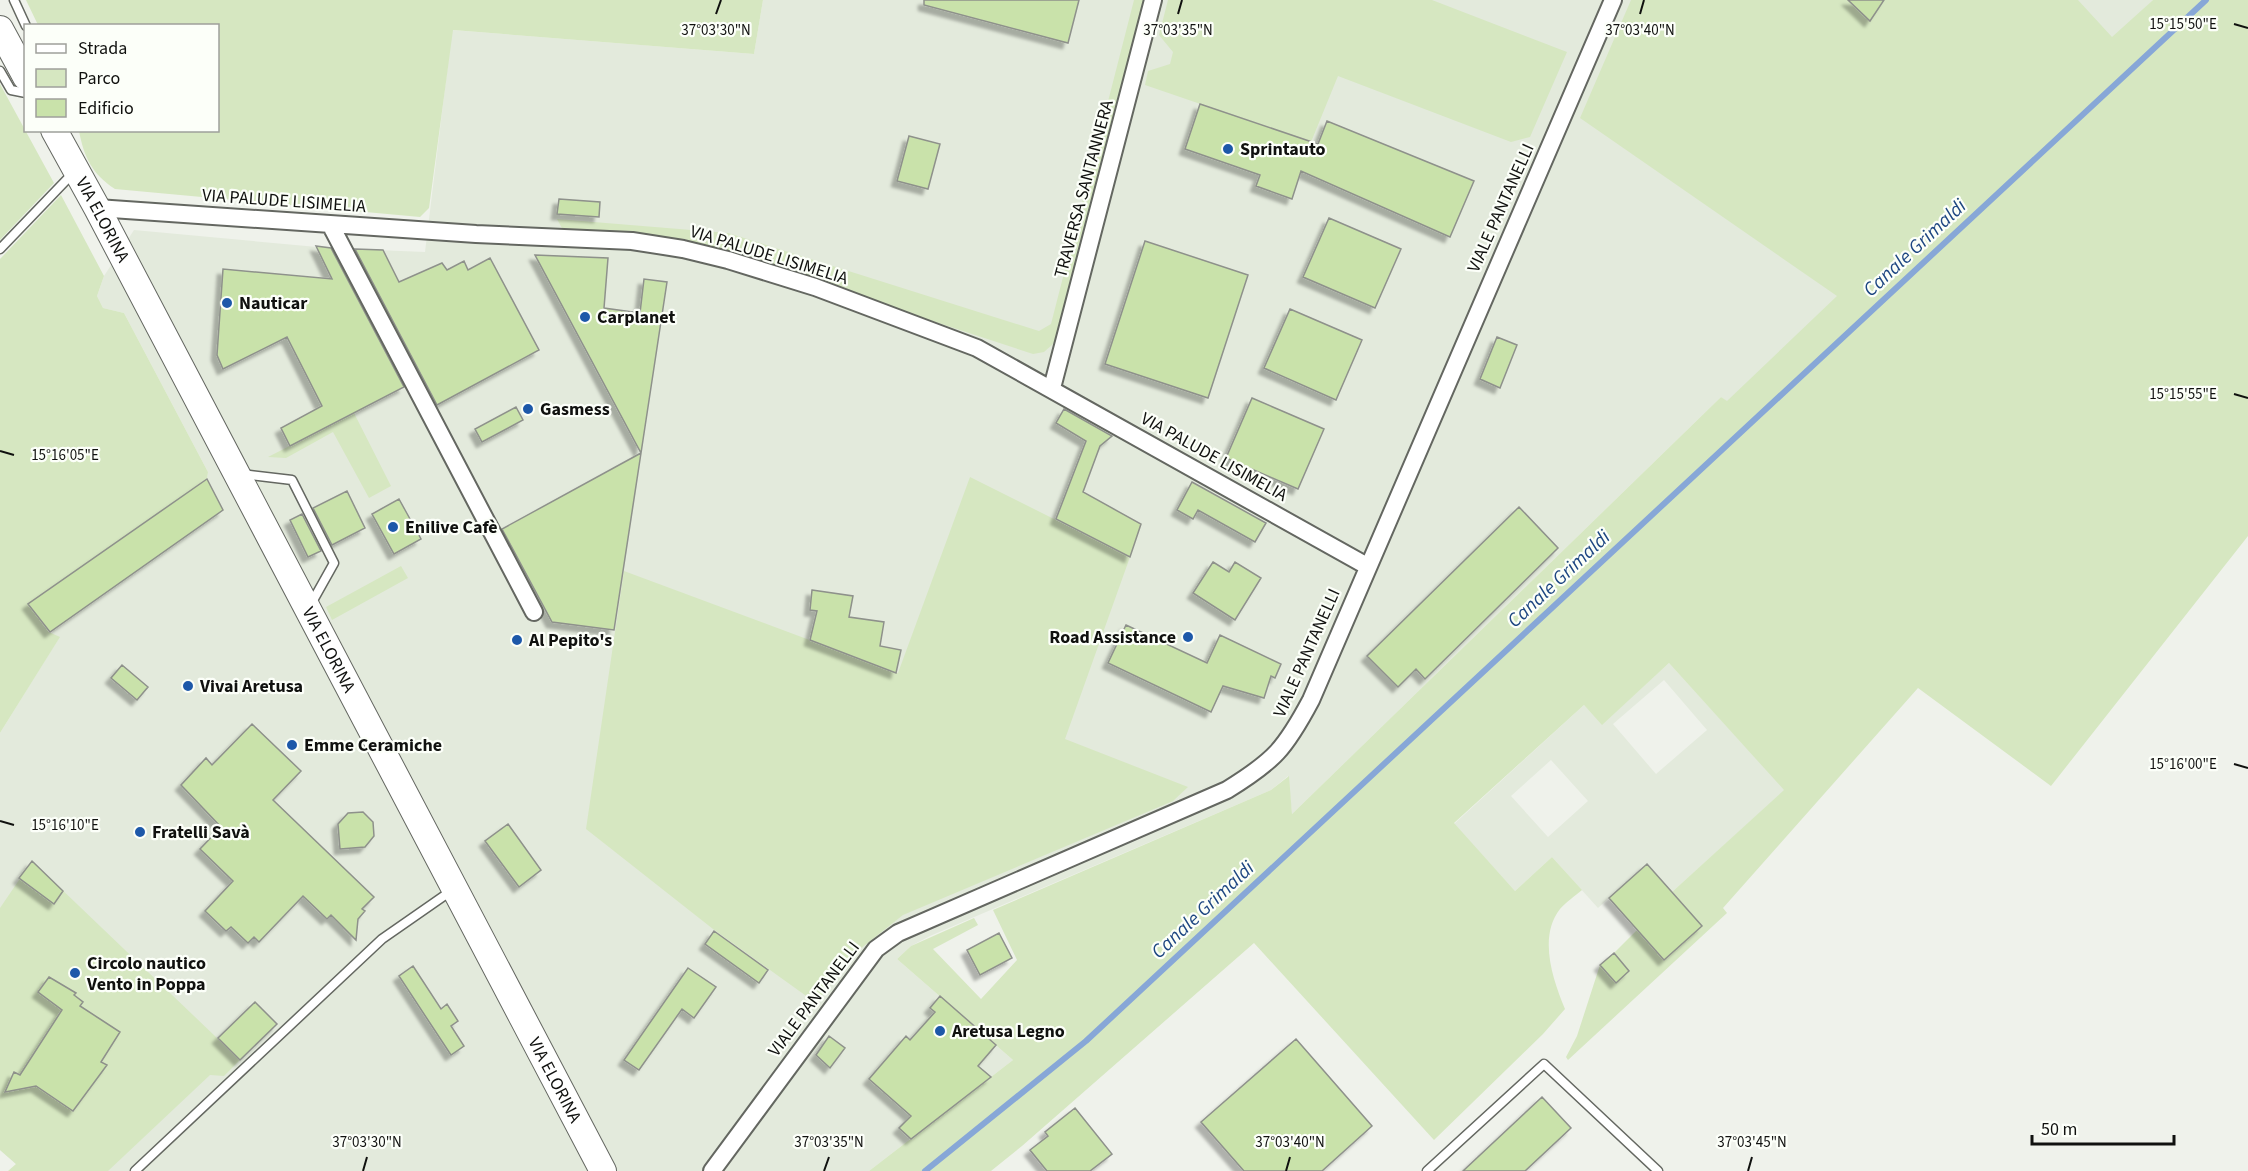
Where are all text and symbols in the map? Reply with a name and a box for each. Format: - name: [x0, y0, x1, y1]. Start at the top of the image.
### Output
- text: 15°15'50"E: [2149, 14, 2217, 35]
- text: 37°03'30"N: [681, 20, 751, 41]
- text: 37°03'35"N: [1143, 20, 1213, 41]
- text: 37°03'40"N: [1605, 20, 1675, 41]
- legend: [24, 24, 219, 132]
- text: Strada: [78, 36, 127, 61]
- text: Parco: [78, 66, 120, 91]
- text: Edificio: [78, 96, 134, 121]
- street label: TRAVERSA SANTANNERA: [1048, 97, 1120, 281]
- place label: Sprintauto: [1240, 137, 1326, 162]
- street label: VIALE PANTANELLI: [1461, 140, 1541, 276]
- marker: Sprintauto: [1221, 142, 1235, 156]
- street label: VIA ELORINA: [70, 172, 136, 267]
- street label: VIA PALUDE LISIMELIA: [201, 183, 367, 219]
- water label: Canale Grimaldi: [1857, 193, 1973, 303]
- street label: VIA PALUDE LISIMELIA: [687, 219, 851, 291]
- place label: Nauticar: [239, 291, 308, 316]
- marker: Nauticar: [220, 296, 234, 310]
- place label: Carplanet: [597, 305, 676, 330]
- marker: Carplanet: [578, 310, 592, 324]
- text: 15°15'55"E: [2149, 384, 2217, 405]
- place label: Gasmess: [540, 397, 610, 422]
- marker: Gasmess: [521, 402, 535, 416]
- street label: VIA PALUDE LISIMELIA: [1136, 406, 1292, 508]
- text: 15°16'05"E: [31, 445, 99, 466]
- place label: Enilive Cafè: [405, 515, 498, 540]
- marker: Enilive Cafè: [386, 520, 400, 534]
- water label: Canale Grimaldi: [1501, 524, 1617, 634]
- street label: VIALE PANTANELLI: [1267, 585, 1347, 721]
- street label: VIA ELORINA: [296, 602, 362, 697]
- place label: Road Assistance: [1049, 625, 1176, 650]
- place label: Al Pepito's: [528, 628, 612, 653]
- marker: Road Assistance: [1181, 630, 1195, 644]
- marker: Al Pepito's: [510, 633, 524, 647]
- place label: Vivai Aretusa: [199, 674, 303, 699]
- marker: Vivai Aretusa: [181, 679, 195, 693]
- place label: Emme Ceramiche: [304, 733, 442, 758]
- marker: Emme Ceramiche: [285, 738, 299, 752]
- text: 15°16'00"E: [2149, 754, 2217, 775]
- text: 15°16'10"E: [31, 815, 99, 836]
- place label: Fratelli Savà: [152, 820, 250, 845]
- marker: Fratelli Savà: [133, 825, 147, 839]
- water label: Canale Grimaldi: [1145, 855, 1261, 965]
- street label: VIALE PANTANELLI: [762, 936, 866, 1062]
- place label: Circolo nautico Vento in Poppa: [86, 951, 206, 997]
- marker: Circolo nautico Vento in Poppa: [68, 966, 82, 980]
- place label: Aretusa Legno: [951, 1019, 1065, 1044]
- marker: Aretusa Legno: [933, 1024, 947, 1038]
- street label: VIA ELORINA: [522, 1033, 588, 1127]
- scale bar: [2032, 1108, 2174, 1146]
- text: 50 m: [2041, 1117, 2077, 1142]
- text: 37°03'30"N: [332, 1132, 402, 1153]
- text: 37°03'35"N: [794, 1132, 864, 1153]
- text: 37°03'40"N: [1255, 1132, 1325, 1153]
- text: 37°03'45"N: [1717, 1132, 1787, 1153]

